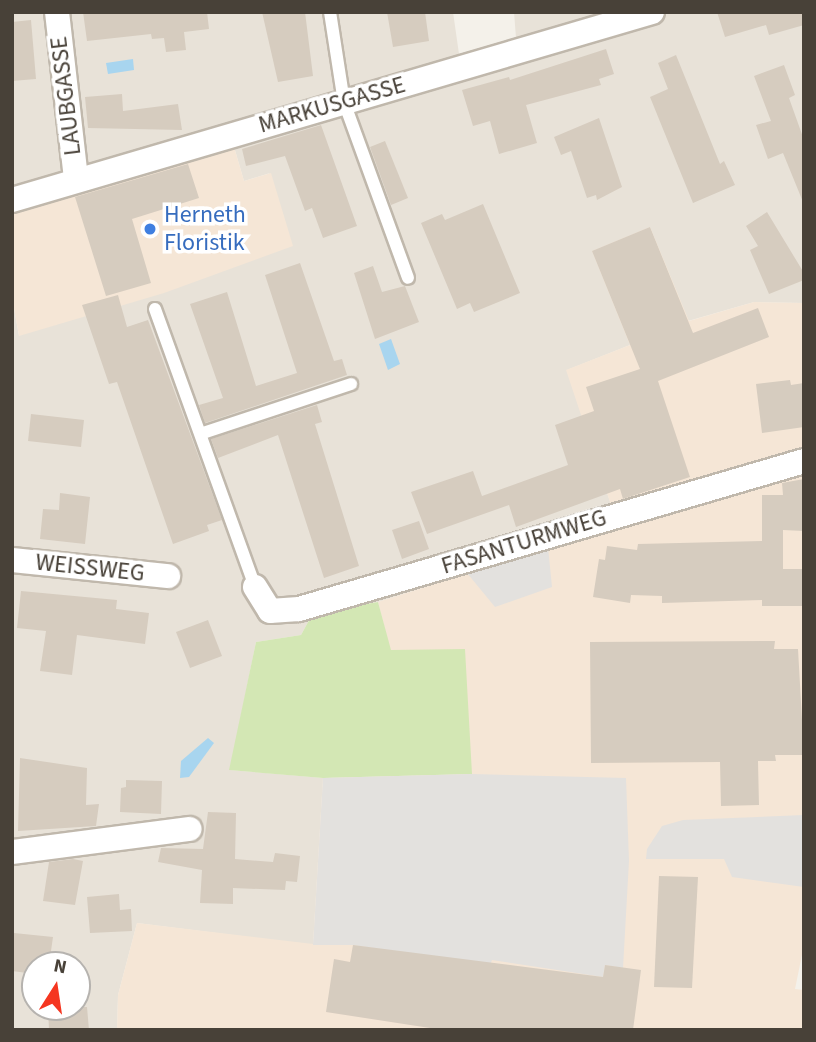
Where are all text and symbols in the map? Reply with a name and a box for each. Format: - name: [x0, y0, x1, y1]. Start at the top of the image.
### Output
- street label: LAUBGASSE: [44, 35, 88, 157]
- street label: MARKUSGASSE: [255, 70, 409, 140]
- place label: Herneth Floristik: [164, 201, 246, 257]
- marker: Herneth Floristik: [142, 221, 158, 237]
- street label: FASANTURMWEG: [438, 503, 610, 581]
- street label: WEISSWEG: [34, 548, 146, 588]
- north arrow: [21, 951, 91, 1021]
- text: N: [51, 952, 69, 981]

